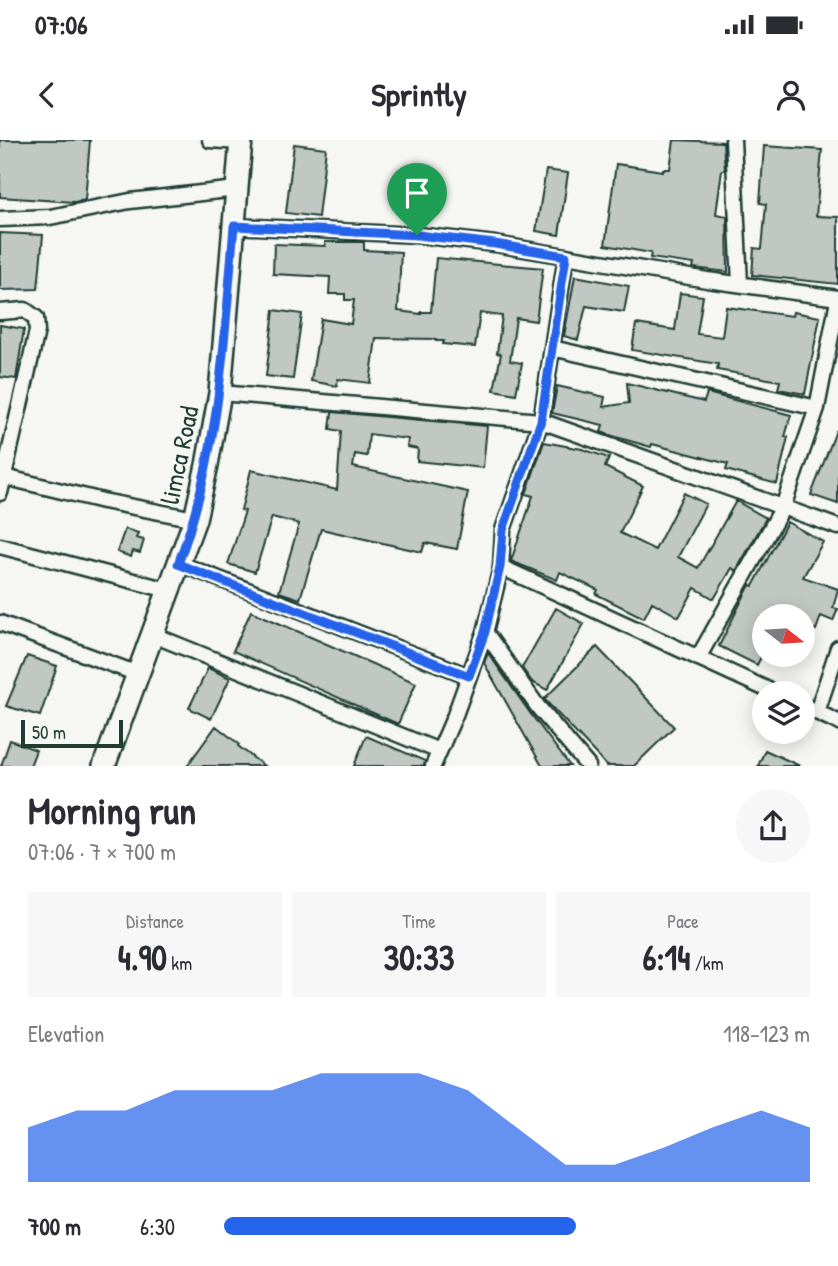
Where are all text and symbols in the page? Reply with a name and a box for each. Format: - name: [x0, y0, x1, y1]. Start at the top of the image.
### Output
- text: 07:06: [35, 7, 88, 42]
- text: Sprintly: [371, 73, 467, 116]
- icon: back: [28, 76, 66, 114]
- icon: person: [772, 76, 810, 114]
- pin: [387, 163, 447, 235]
- icon: arrive: [398, 174, 436, 212]
- street label: limca Road: [152, 403, 206, 507]
- north arrow: [752, 604, 816, 667]
- map controls: [752, 604, 815, 744]
- button: layers: [752, 681, 815, 744]
- scale bar: [21, 716, 122, 748]
- text: 50 m: [32, 719, 66, 745]
- text: Morning run: [28, 784, 196, 836]
- button: share: [736, 789, 810, 863]
- text: 07:06 · 7 × 700 m: [28, 836, 176, 867]
- text: Distance: [126, 908, 184, 934]
- text: Time: [402, 908, 436, 934]
- text: Pace: [667, 908, 699, 934]
- text: 4.90: [118, 934, 167, 981]
- text: 30:33: [384, 934, 454, 981]
- text: 6:14: [642, 934, 690, 981]
- text: km: [167, 950, 192, 976]
- text: /km: [690, 950, 724, 976]
- text: Elevation: [28, 1018, 104, 1049]
- text: 118–123 m: [723, 1018, 810, 1049]
- text: 700 m: [28, 1211, 81, 1242]
- text: 6:30: [140, 1211, 175, 1242]

